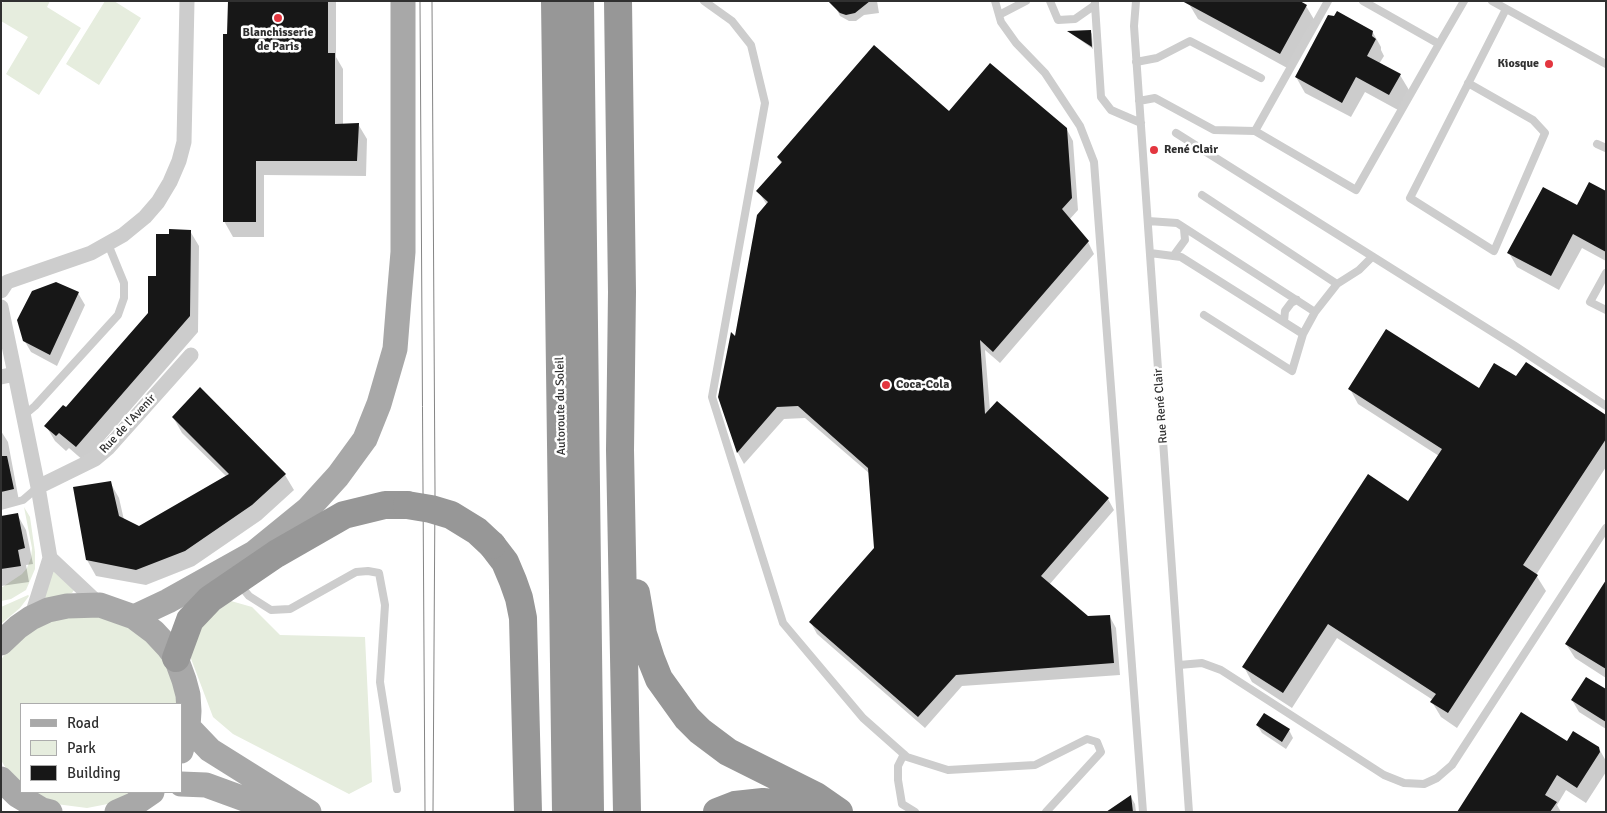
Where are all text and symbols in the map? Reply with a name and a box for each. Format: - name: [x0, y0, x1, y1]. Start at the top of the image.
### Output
- marker: Blanchisserie de Paris: [272, 12, 284, 24]
- place label: Blanchisserie de Paris: [243, 26, 313, 54]
- place label: Kiosque: [1497, 57, 1539, 71]
- marker: Kiosque: [1543, 58, 1555, 70]
- place label: René Clair: [1164, 143, 1218, 157]
- marker: René Clair: [1148, 144, 1160, 156]
- street label: Autoroute du Soleil: [553, 357, 569, 455]
- street label: Rue René Clair: [1151, 368, 1171, 444]
- place label: Coca-Cola: [896, 378, 949, 392]
- marker: Coca-Cola: [880, 379, 892, 391]
- street label: Rue de l'Avenir: [97, 392, 159, 456]
- legend: [20, 703, 182, 793]
- text: Road: [67, 714, 99, 732]
- text: Park: [67, 739, 96, 757]
- text: Building: [67, 764, 121, 782]

